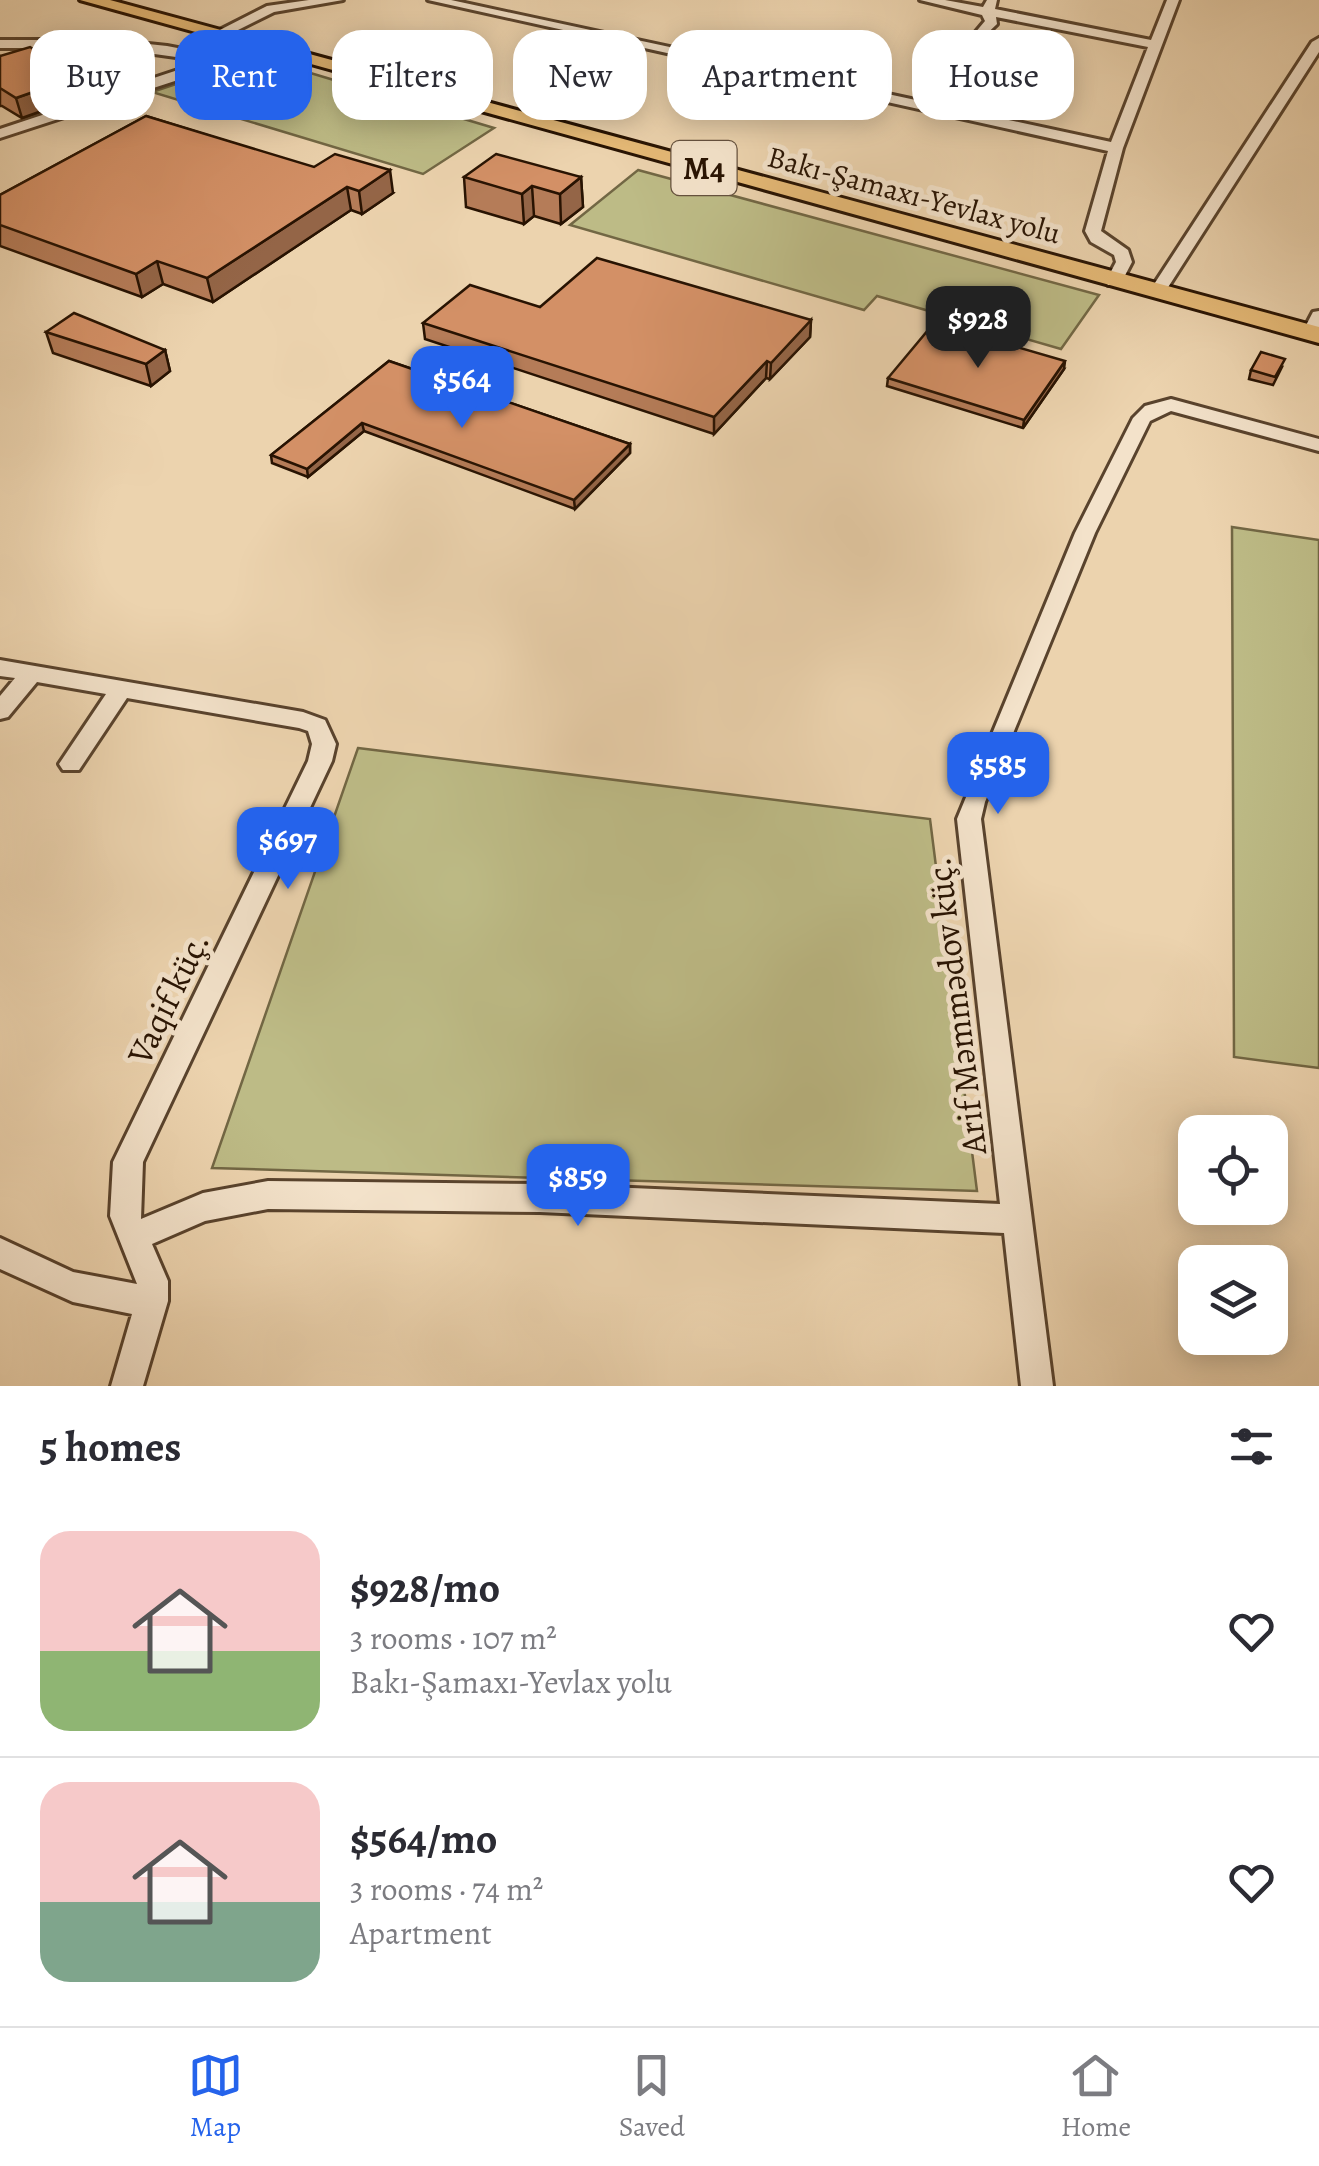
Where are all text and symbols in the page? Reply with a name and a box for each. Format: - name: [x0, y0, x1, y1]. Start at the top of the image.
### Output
- chip: Buy: [30, 30, 155, 120]
- chip: Rent: [175, 30, 312, 120]
- chip: Filters: [332, 30, 493, 120]
- chip: New: [513, 30, 647, 120]
- chip: Apartment: [667, 30, 892, 120]
- chip: House: [912, 30, 1074, 120]
- street label: Bakı-Şamaxı-Yevlax yolu: [763, 137, 1066, 254]
- road number: M4: [672, 141, 736, 195]
- pin: $928: [919, 286, 1037, 371]
- text: $928: [948, 296, 1008, 340]
- pin: $564: [403, 346, 521, 431]
- text: $564: [433, 356, 491, 400]
- pin: $585: [939, 732, 1057, 817]
- text: $585: [969, 742, 1027, 786]
- pin: $697: [229, 807, 347, 892]
- text: $697: [259, 817, 317, 861]
- street label: Arif Məmmədov küç.: [914, 855, 998, 1158]
- street label: Vaqif küç.: [115, 924, 221, 1073]
- map controls: [1178, 1115, 1288, 1355]
- button: locate: [1178, 1115, 1288, 1225]
- pin: $859: [519, 1144, 637, 1229]
- text: $859: [549, 1154, 607, 1198]
- button: layers: [1178, 1245, 1288, 1355]
- text: 5 homes: [40, 1418, 181, 1475]
- icon: filters: [1224, 1419, 1279, 1474]
- text: $928/mo: [350, 1559, 500, 1616]
- icon: home: [120, 1571, 240, 1691]
- icon: heart: [1224, 1604, 1279, 1659]
- text: 3 rooms · 107 m²: [350, 1616, 557, 1660]
- text: Bakı-Şamaxı-Yevlax yolu: [350, 1660, 672, 1704]
- text: $564/mo: [350, 1810, 498, 1867]
- icon: home: [120, 1822, 240, 1942]
- icon: heart: [1224, 1855, 1279, 1910]
- text: 3 rooms · 74 m²: [350, 1867, 543, 1911]
- text: Apartment: [350, 1911, 492, 1955]
- tab: Map: [188, 2048, 243, 2146]
- tab: Saved: [619, 2048, 685, 2146]
- tab: Home: [1061, 2048, 1131, 2146]

